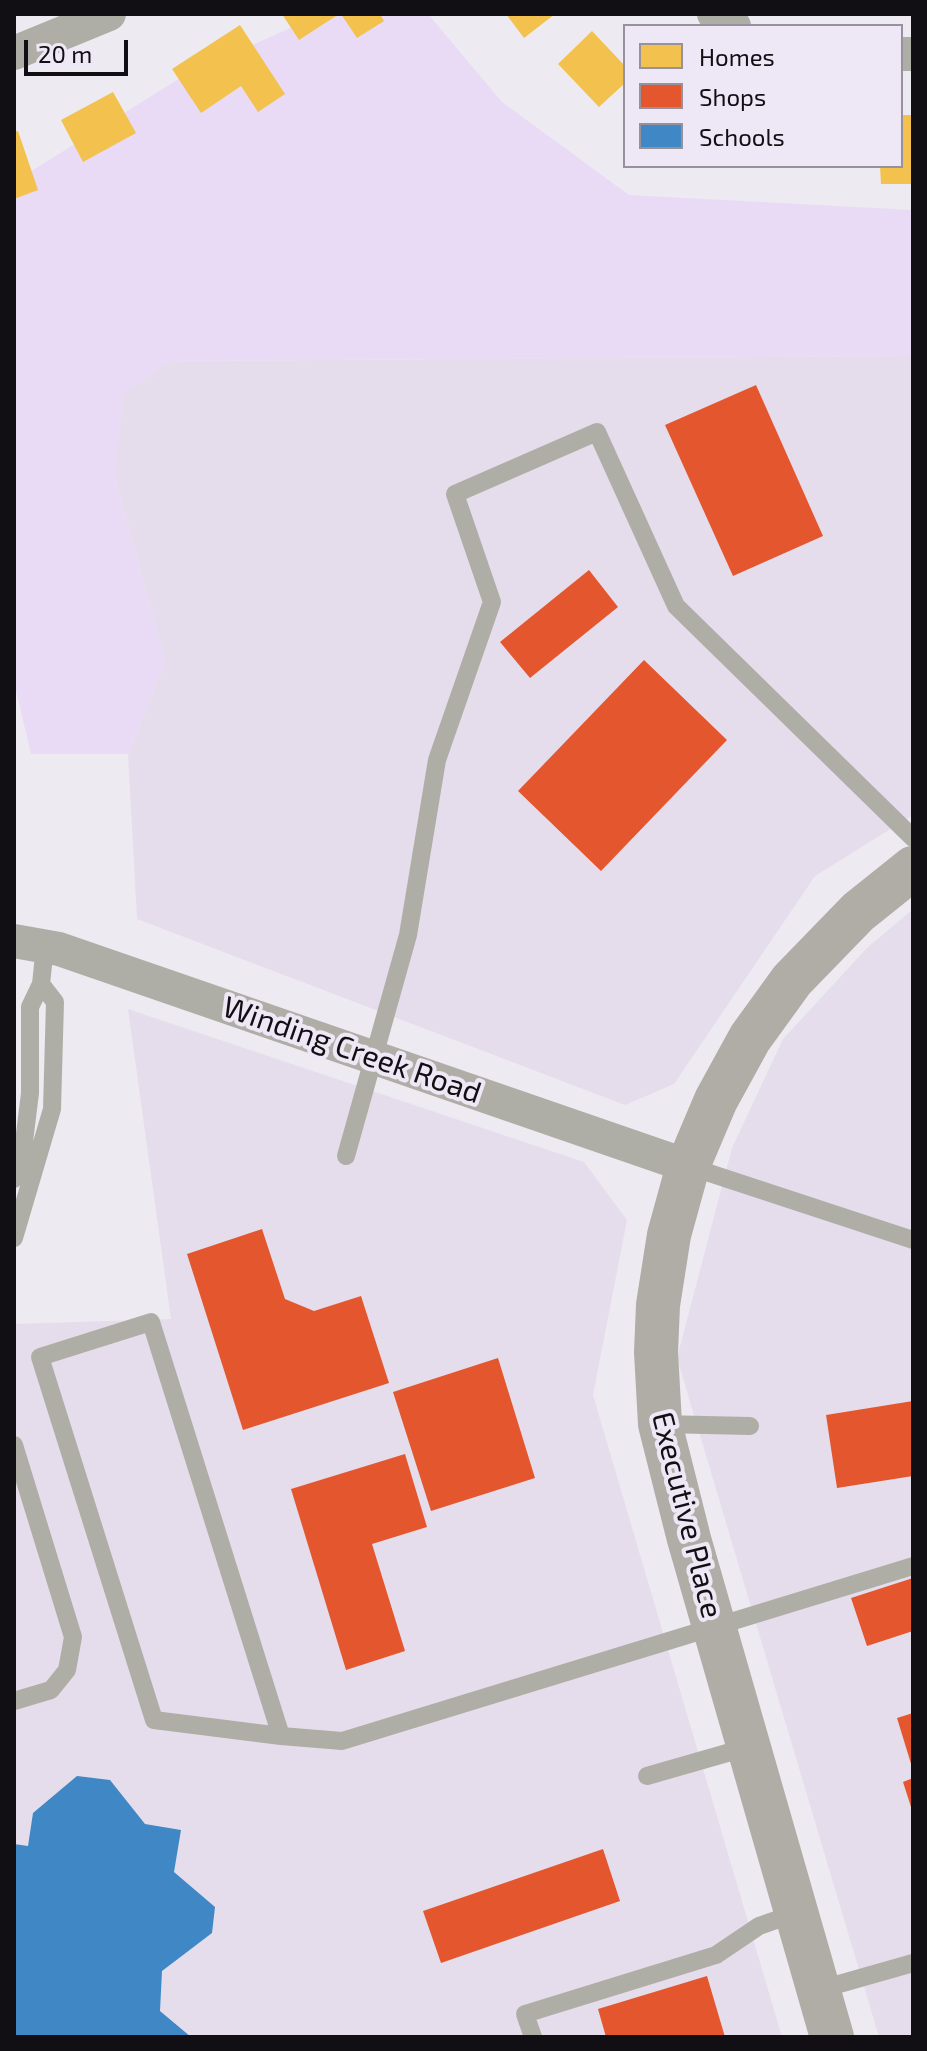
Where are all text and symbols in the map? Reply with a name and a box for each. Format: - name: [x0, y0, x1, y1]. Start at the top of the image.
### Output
- scale bar: [28, 24, 132, 74]
- legend: [623, 24, 903, 168]
- text: 20 m: [38, 39, 92, 68]
- text: Homes: [699, 42, 775, 71]
- text: Shops: [699, 82, 766, 111]
- text: Schools: [699, 122, 785, 151]
- street label: Winding Creek Road: [218, 989, 486, 1111]
- street label: Executive Place: [644, 1408, 730, 1622]

